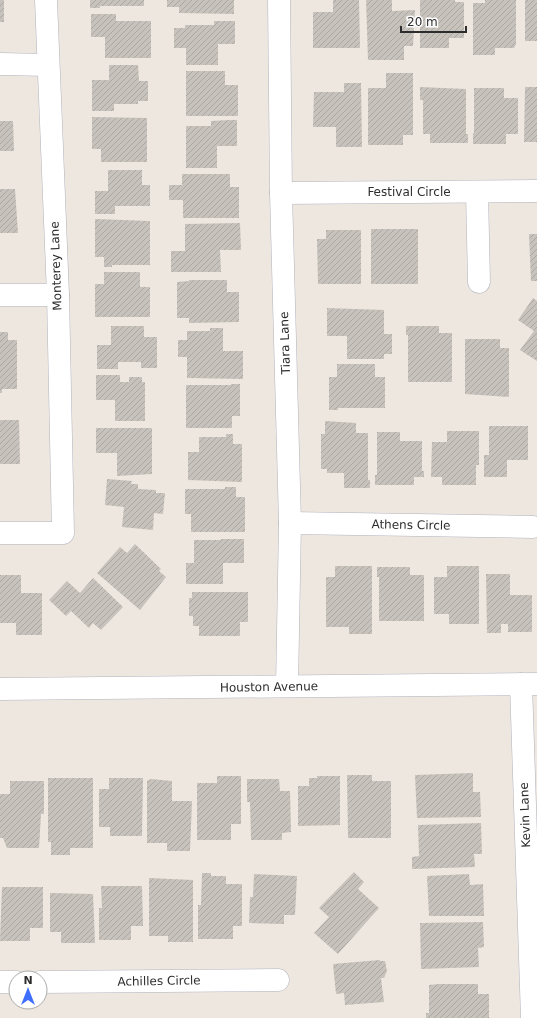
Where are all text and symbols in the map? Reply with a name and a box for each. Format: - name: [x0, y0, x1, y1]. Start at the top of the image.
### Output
- scale bar: [401, 8, 466, 34]
- text: 20 m: [407, 15, 438, 29]
- street label: Festival Circle: [367, 185, 451, 199]
- street label: Monterey Lane: [47, 221, 65, 311]
- street label: Tiara Lane: [277, 311, 293, 376]
- street label: Athens Circle: [371, 517, 451, 533]
- street label: Houston Avenue: [220, 679, 318, 695]
- street label: Kevin Lane: [517, 782, 533, 848]
- north arrow: [8, 970, 48, 1010]
- street label: Achilles Circle: [117, 973, 201, 989]
- text: N: [23, 974, 33, 987]

